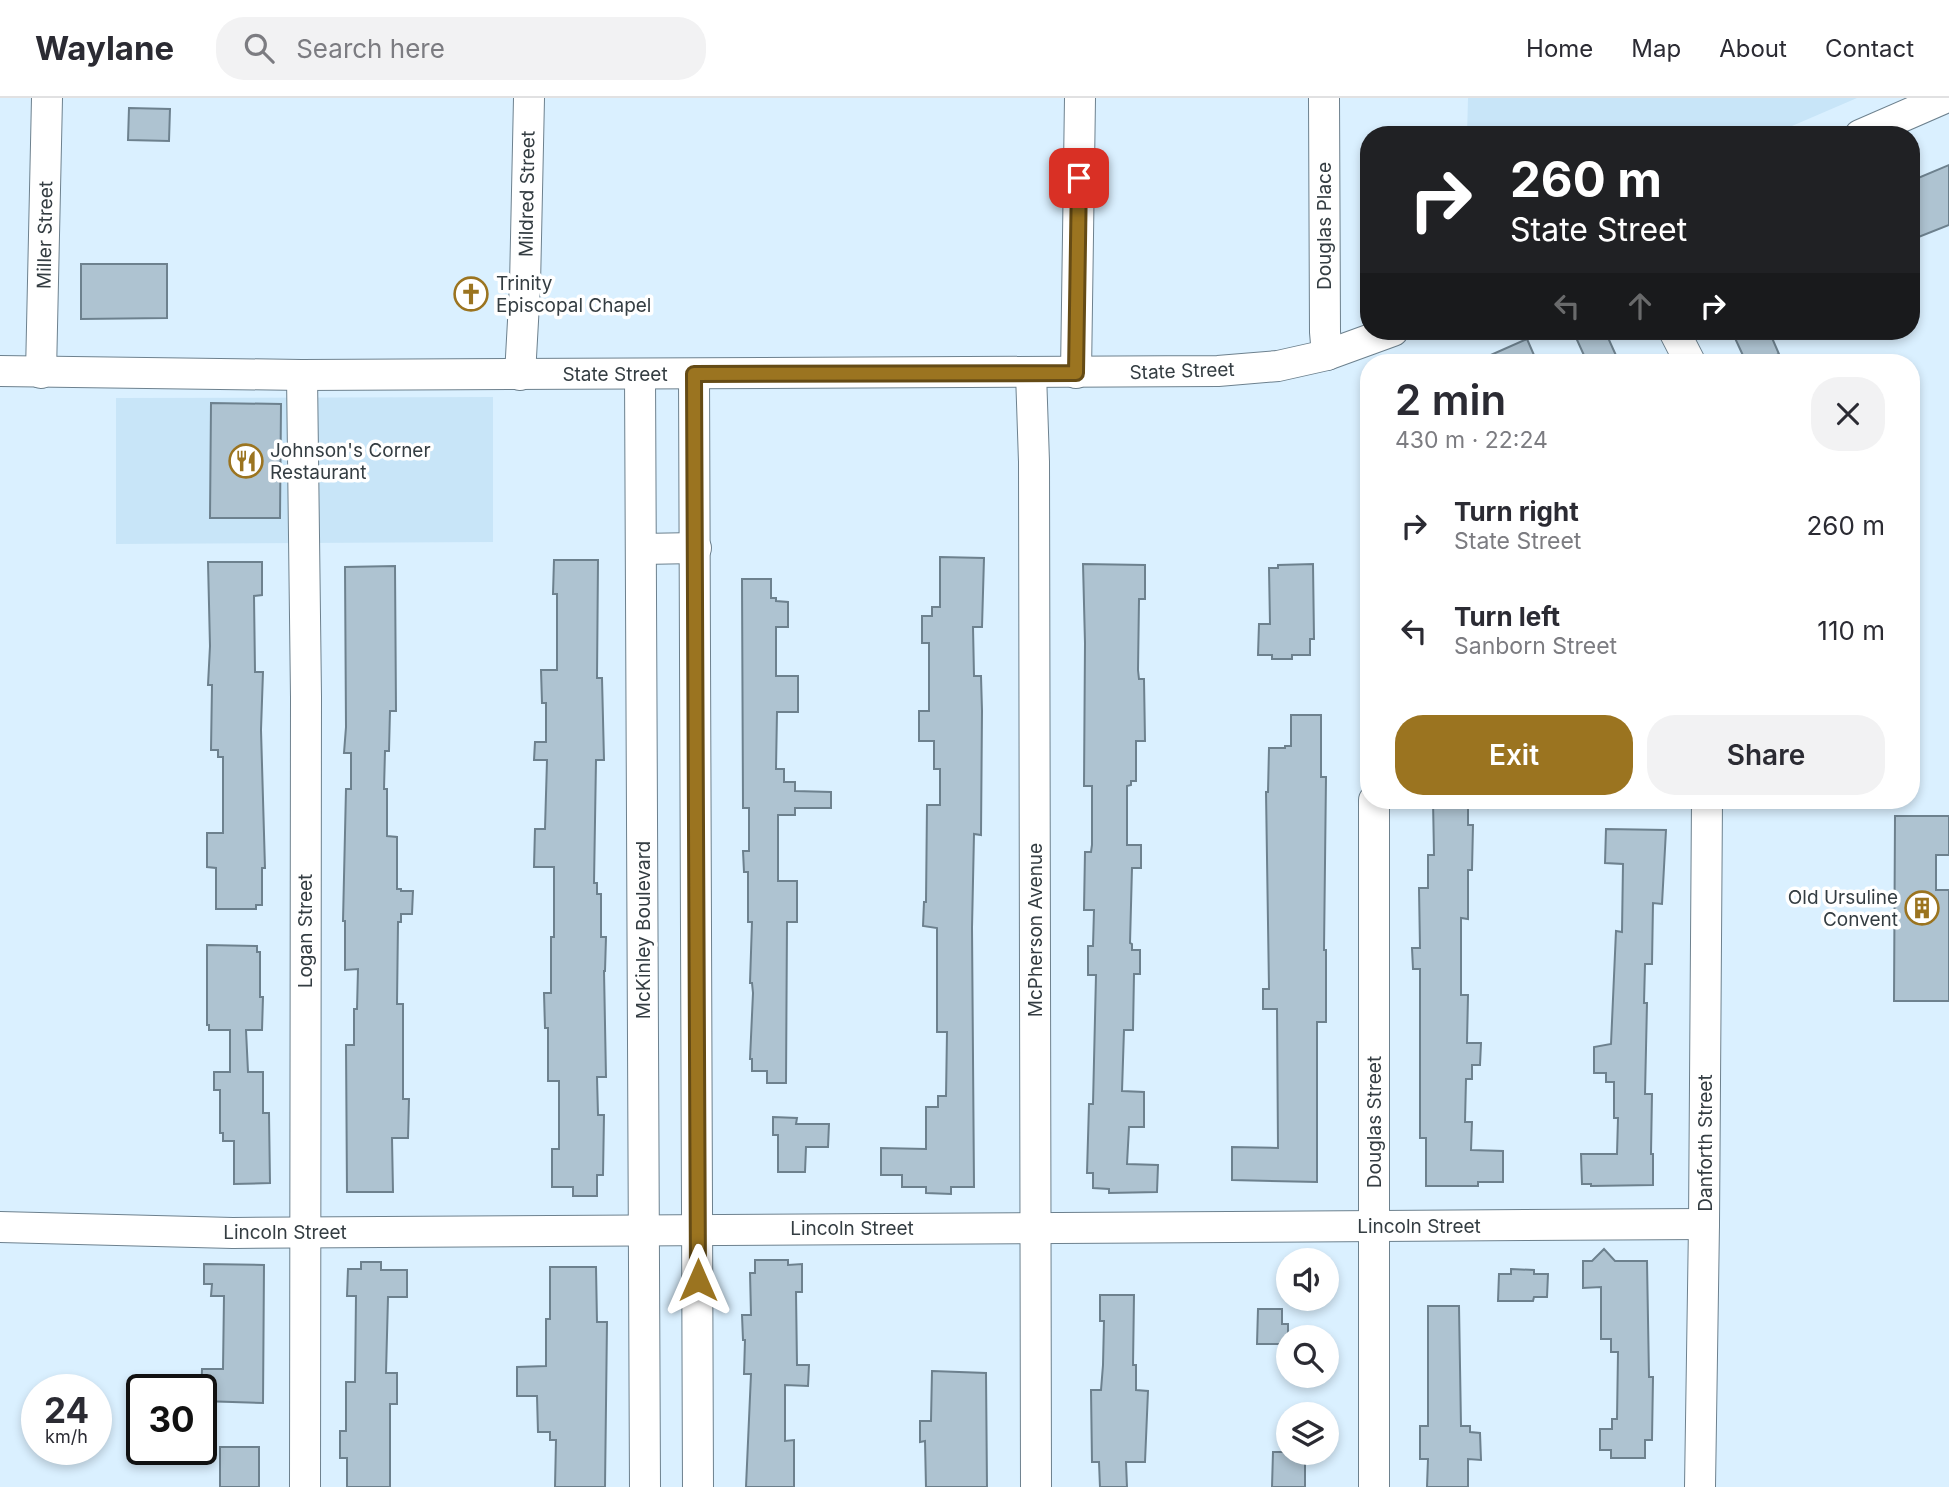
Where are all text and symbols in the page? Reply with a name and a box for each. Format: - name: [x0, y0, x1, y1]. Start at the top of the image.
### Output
- search box: [216, 17, 706, 80]
- text: Waylane: [35, 28, 174, 68]
- icon: search: [240, 29, 278, 67]
- text: Search here: [296, 33, 445, 64]
- text: Home: [1526, 34, 1593, 63]
- text: Map: [1631, 34, 1681, 63]
- text: About: [1719, 34, 1787, 63]
- text: Contact: [1825, 34, 1914, 63]
- street label: Mildred Street: [514, 131, 540, 257]
- pin: [1049, 148, 1109, 208]
- text: 260 m: [1510, 150, 1662, 209]
- icon: right: [1395, 154, 1486, 245]
- icon: arrive: [1060, 159, 1098, 197]
- street label: Douglas Place: [1313, 162, 1336, 290]
- street label: Miller Street: [33, 181, 57, 289]
- text: State Street: [1510, 210, 1687, 249]
- place label: Trinity Episcopal Chapel: [496, 272, 651, 317]
- church icon: Trinity Episcopal Chapel: [452, 275, 490, 313]
- icon: left: [1548, 287, 1586, 325]
- icon: ahead: [1621, 287, 1659, 325]
- icon: right: [1694, 287, 1732, 325]
- street label: State Street: [1129, 358, 1235, 384]
- street label: State Street: [562, 363, 668, 386]
- text: 2 min: [1395, 374, 1506, 425]
- button: close: [1811, 377, 1885, 451]
- text: 430 m · 22:24: [1395, 426, 1548, 454]
- place label: Johnson's Corner Restaurant: [270, 439, 431, 484]
- restaurant icon: Johnson's Corner Restaurant: [227, 442, 265, 480]
- text: Turn right: [1454, 496, 1579, 527]
- icon: right: [1395, 507, 1433, 545]
- text: 260 m: [1807, 510, 1885, 541]
- text: State Street: [1454, 527, 1581, 555]
- text: Turn left: [1454, 601, 1560, 632]
- icon: left: [1395, 612, 1433, 650]
- text: 110 m: [1817, 615, 1885, 646]
- text: Sanborn Street: [1454, 632, 1617, 660]
- button: Exit: [1395, 715, 1633, 795]
- button: Share: [1647, 715, 1885, 795]
- street label: McKinley Boulevard: [632, 841, 655, 1019]
- street label: McPherson Avenue: [1024, 843, 1047, 1017]
- street label: Logan Street: [294, 874, 317, 988]
- place label: Old Ursuline Convent: [1788, 886, 1898, 931]
- building icon: Old Ursuline Convent: [1903, 889, 1941, 927]
- street label: Douglas Street: [1363, 1056, 1386, 1188]
- street label: Danforth Street: [1694, 1074, 1717, 1212]
- street label: Lincoln Street: [1357, 1215, 1481, 1238]
- street label: Lincoln Street: [790, 1217, 914, 1240]
- street label: Lincoln Street: [223, 1221, 347, 1244]
- position arrow: [661, 1243, 735, 1317]
- map controls: [1276, 1248, 1339, 1465]
- button: sound: [1276, 1248, 1339, 1311]
- button: search: [1276, 1325, 1339, 1388]
- speed limit sign: 30: [126, 1374, 217, 1465]
- text: 24: [44, 1389, 89, 1431]
- button: layers: [1276, 1402, 1339, 1465]
- text: km/h: [45, 1426, 88, 1447]

